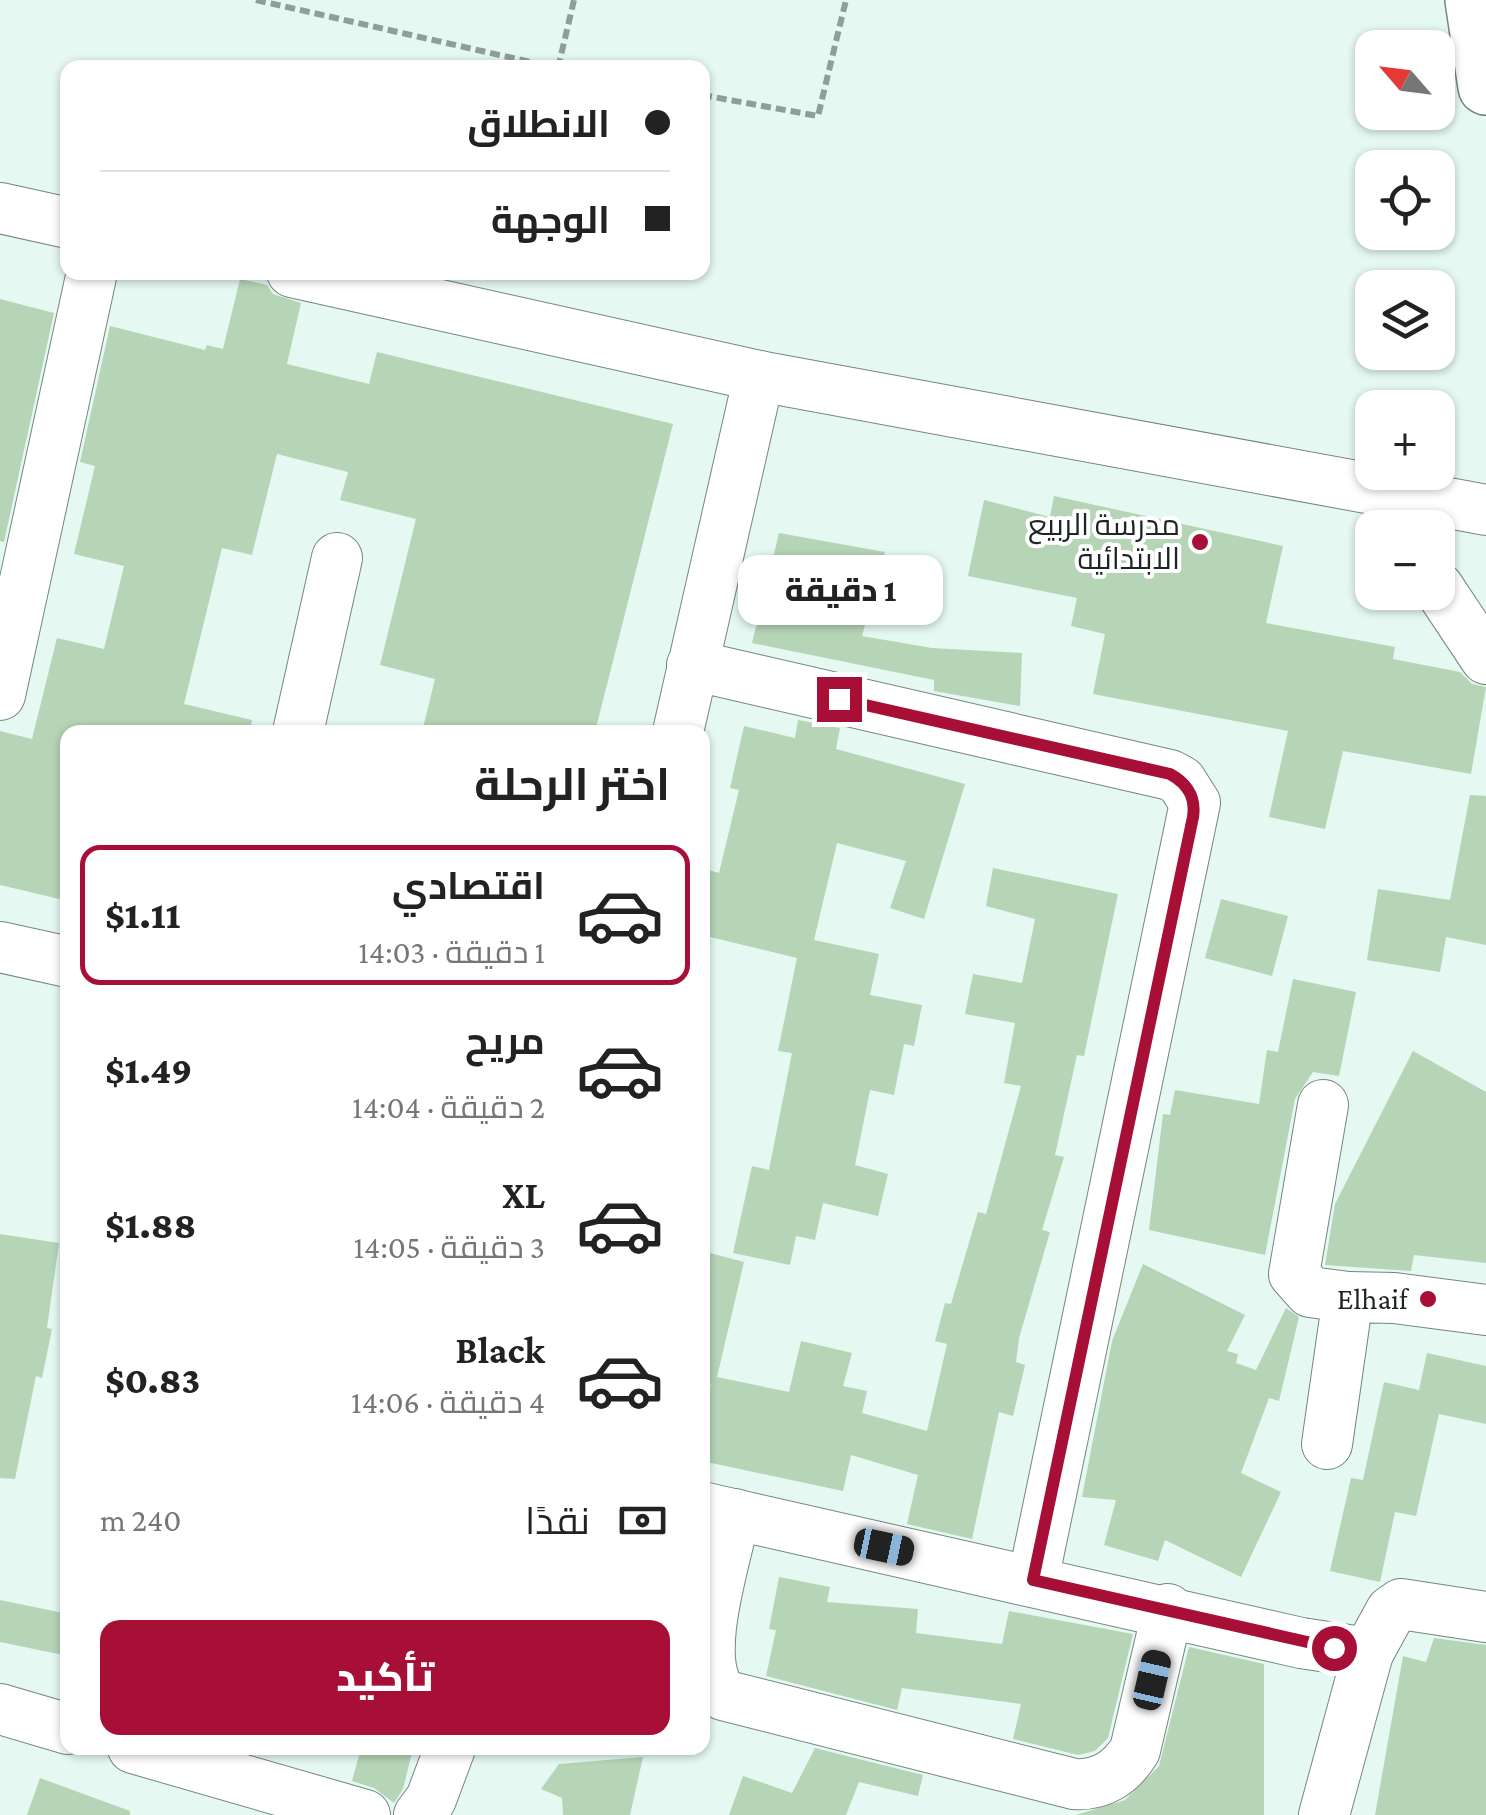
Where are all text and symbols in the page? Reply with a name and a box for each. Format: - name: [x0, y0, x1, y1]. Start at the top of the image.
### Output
- north arrow: [1355, 30, 1455, 130]
- map controls: [1355, 30, 1455, 610]
- text: الانطلاق: [467, 103, 610, 145]
- button: locate: [1355, 150, 1455, 250]
- text: الوجهة: [491, 199, 610, 241]
- button: layers: [1355, 270, 1455, 370]
- button: +: [1355, 390, 1455, 490]
- place label: مدرسة الربيع الابتدائية: [1028, 508, 1180, 575]
- button: −: [1355, 510, 1455, 610]
- marker: مدرسة الربيع الابتدائية: [1189, 531, 1211, 553]
- callout: 1 دقيقة: [736, 554, 942, 624]
- text: 1 دقيقة: [785, 572, 896, 608]
- route end: [817, 677, 862, 722]
- text: اختر الرحلة: [474, 760, 670, 810]
- text: اقتصادي: [392, 865, 545, 907]
- icon: car: [575, 870, 665, 960]
- text: $1.11: [105, 894, 180, 936]
- text: 1 دقيقة · 14:03: [358, 934, 545, 970]
- text: مريح: [465, 1020, 545, 1062]
- icon: car: [575, 1025, 665, 1115]
- text: $1.49: [105, 1049, 192, 1091]
- text: 2 دقيقة · 14:04: [352, 1089, 545, 1125]
- text: XL: [502, 1174, 545, 1216]
- icon: car: [575, 1180, 665, 1270]
- text: $1.88: [105, 1204, 196, 1246]
- text: 3 دقيقة · 14:05: [353, 1229, 545, 1265]
- place label: Elhaif: [1337, 1282, 1410, 1315]
- marker: Elhaif: [1417, 1288, 1439, 1310]
- text: Black: [456, 1329, 545, 1371]
- icon: car: [575, 1335, 665, 1425]
- text: $0.83: [105, 1359, 200, 1401]
- text: 4 دقيقة · 14:06: [351, 1384, 545, 1420]
- icon: cash: [615, 1493, 670, 1548]
- text: نقدًا: [525, 1500, 590, 1542]
- text: 240 m: [100, 1502, 181, 1538]
- car: [852, 1526, 916, 1568]
- button: تأكيد: [100, 1620, 670, 1735]
- route start: [1312, 1626, 1357, 1671]
- car: [1131, 1647, 1173, 1713]

